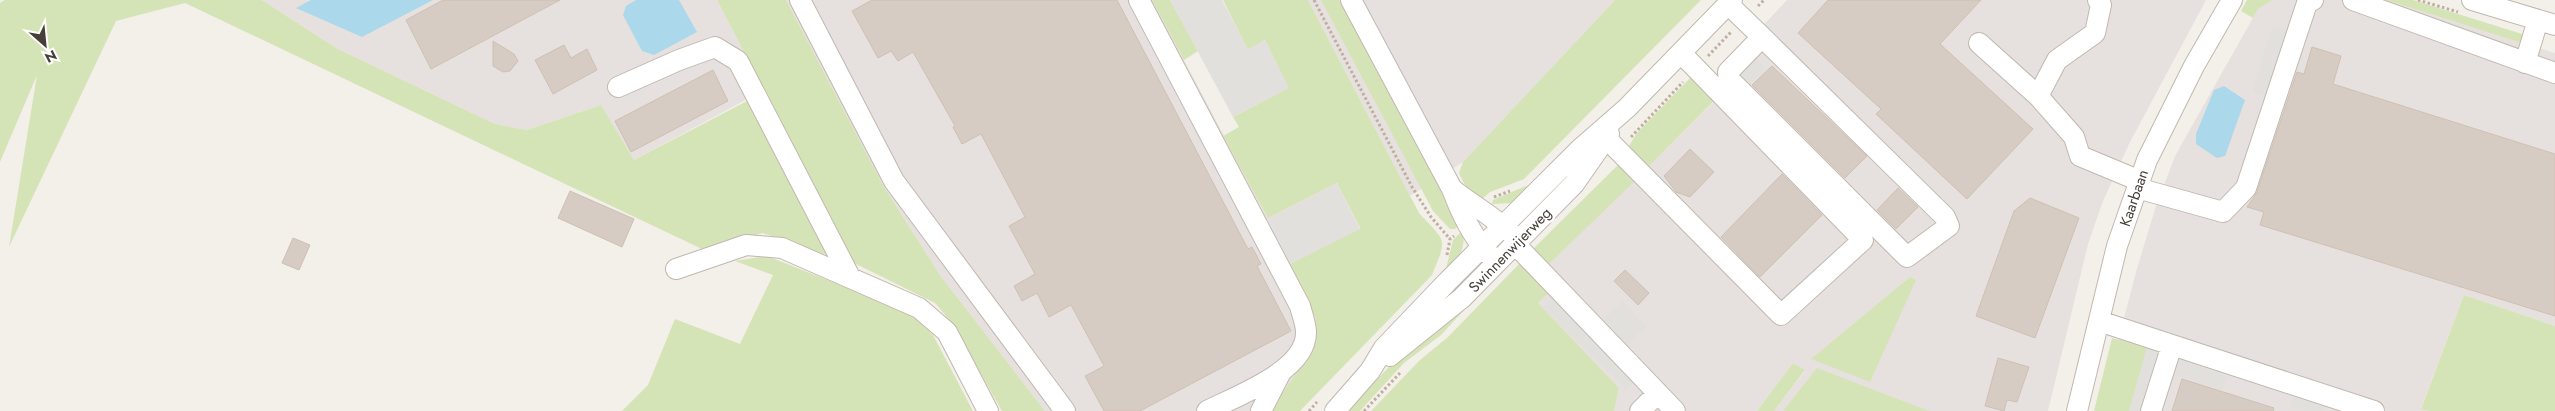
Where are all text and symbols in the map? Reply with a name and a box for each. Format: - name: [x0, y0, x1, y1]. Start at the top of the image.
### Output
- north arrow: [20, 20, 70, 70]
- text: N: [41, 45, 60, 68]
- street label: Kaarbaan: [2114, 167, 2154, 229]
- street label: Swinnenwijerweg: [1464, 202, 1556, 298]

